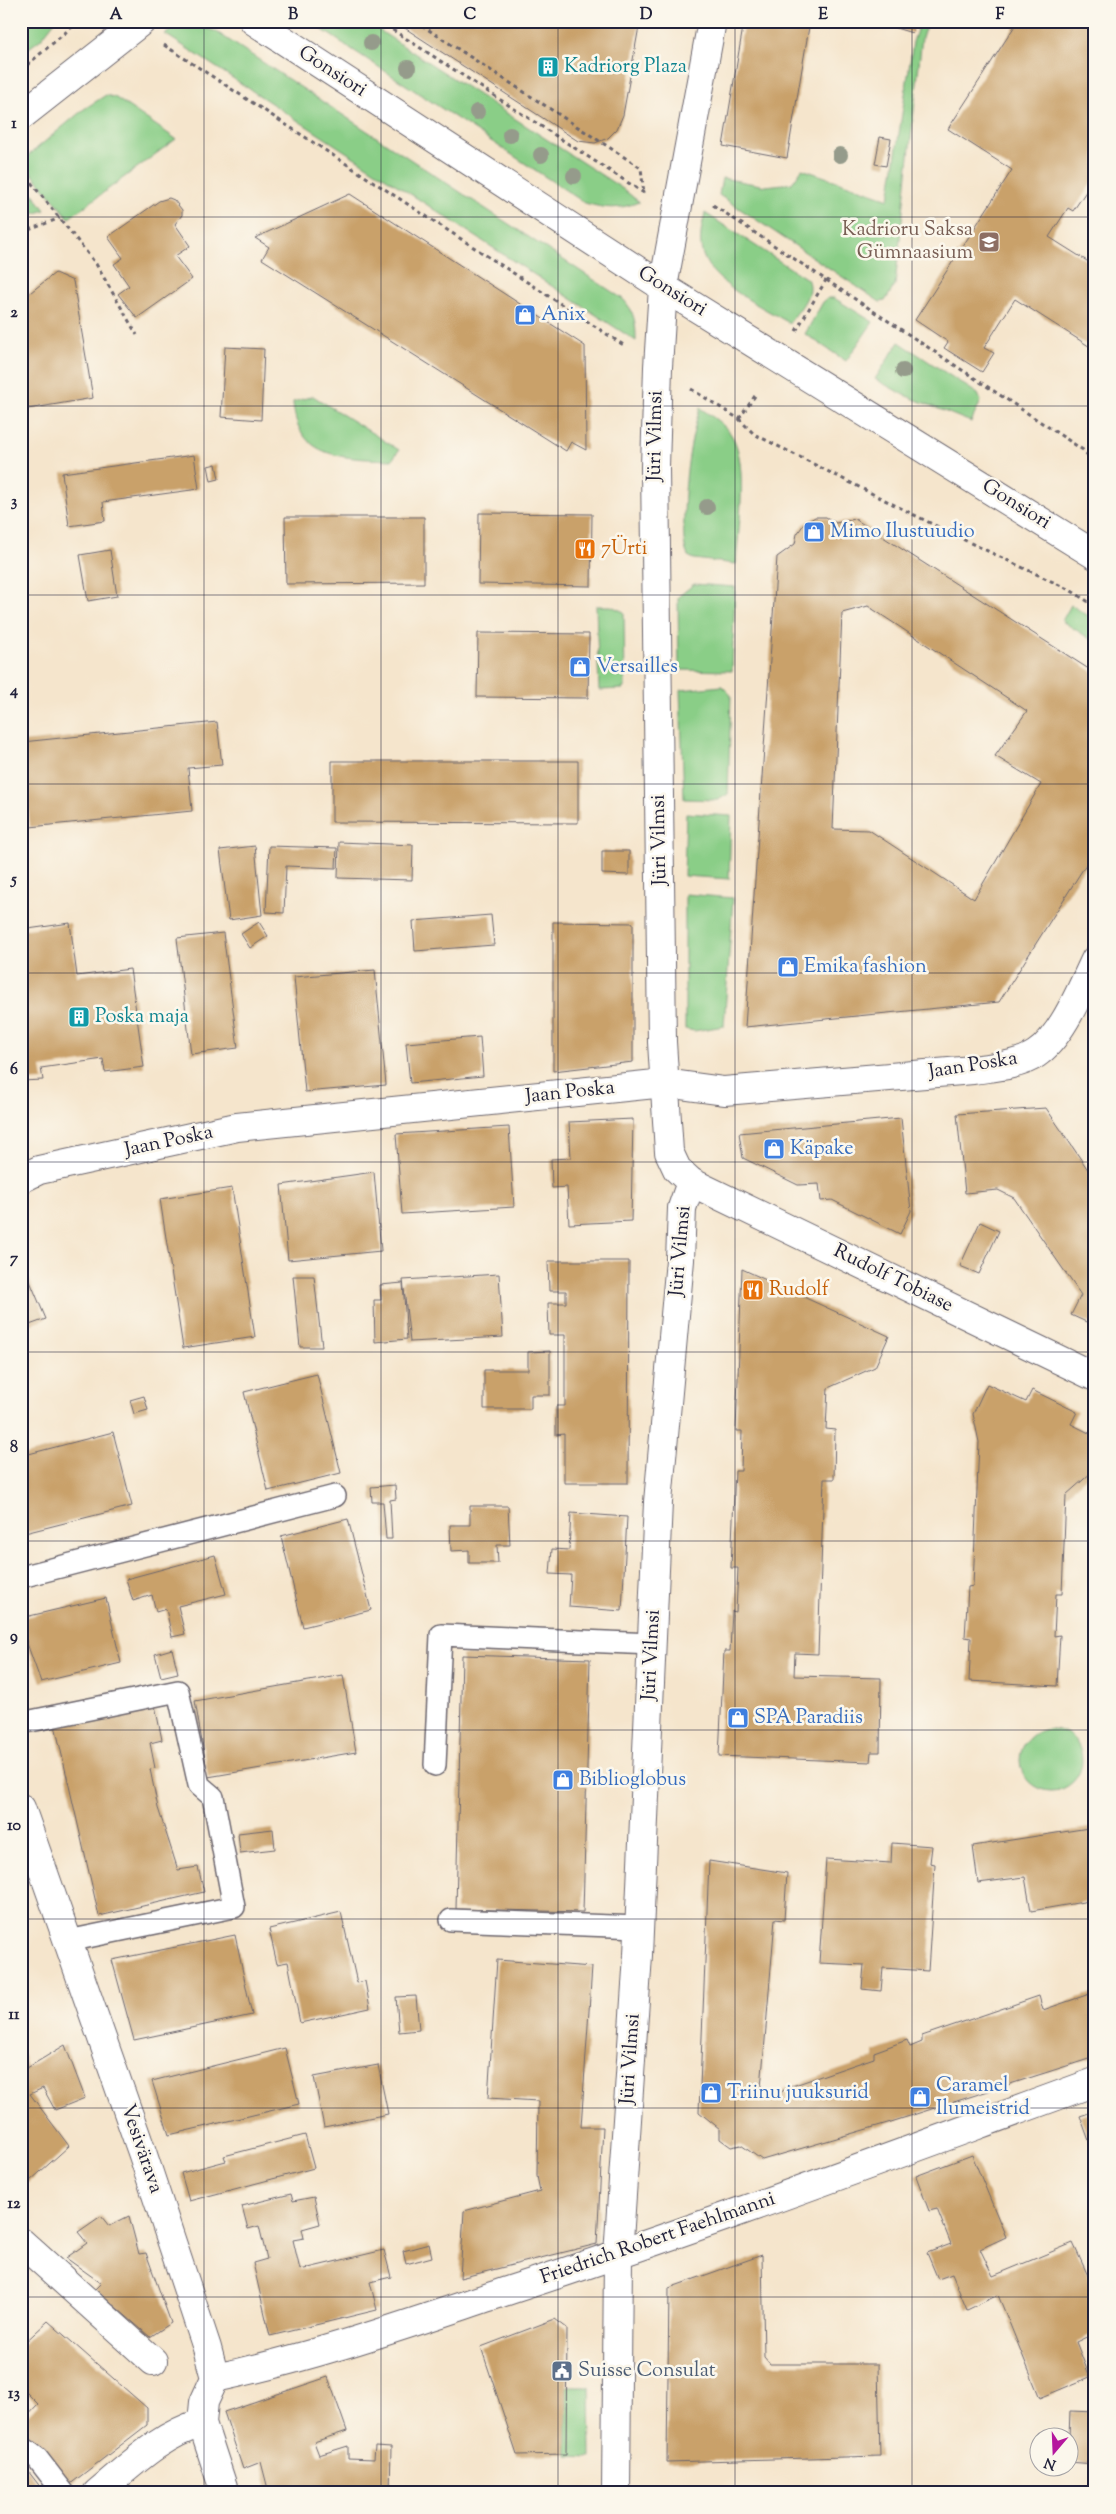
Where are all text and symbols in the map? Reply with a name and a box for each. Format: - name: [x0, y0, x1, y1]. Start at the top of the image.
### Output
- text: A: [110, 4, 123, 27]
- text: B: [288, 4, 298, 27]
- text: C: [464, 4, 477, 27]
- text: D: [640, 4, 653, 27]
- text: E: [818, 4, 828, 27]
- text: F: [996, 4, 1005, 27]
- street label: Gonsiori: [292, 39, 372, 105]
- place label: Kadriorg Plaza: [564, 53, 687, 82]
- building icon: Kadriorg Plaza: [536, 55, 560, 79]
- text: 1: [11, 113, 17, 136]
- place label: Kadrioru Saksa Gümnaasium: [842, 216, 973, 268]
- school or university icon: Kadrioru Saksa Gümnaasium: [977, 230, 1001, 254]
- street label: Gonsiori: [632, 259, 712, 325]
- place label: Anix: [541, 301, 586, 330]
- text: 2: [10, 302, 18, 325]
- shop icon: Anix: [513, 303, 537, 327]
- street label: Jüri Vilmsi: [641, 390, 671, 483]
- street label: Gonsiori: [976, 472, 1056, 538]
- text: 3: [11, 491, 18, 514]
- place label: Mimo Ilustuudio: [830, 518, 975, 547]
- shop icon: Mimo Ilustuudio: [802, 520, 826, 544]
- place label: 7Ürti: [601, 534, 648, 564]
- restaurant icon: 7Ürti: [573, 537, 597, 561]
- place label: Versailles: [596, 653, 678, 682]
- shop icon: Versailles: [568, 655, 592, 679]
- text: 4: [9, 680, 18, 703]
- street label: Jüri Vilmsi: [645, 794, 675, 887]
- text: 5: [9, 869, 17, 892]
- place label: Emika fashion: [804, 953, 927, 982]
- shop icon: Emika fashion: [776, 955, 800, 979]
- place label: Poska maja: [95, 1003, 189, 1032]
- building icon: Poska maja: [67, 1005, 91, 1029]
- street label: Jaan Poska: [925, 1045, 1020, 1087]
- text: 6: [10, 1059, 18, 1082]
- street label: Jaan Poska: [523, 1074, 616, 1112]
- street label: Jaan Poska: [121, 1118, 216, 1166]
- place label: Käpake: [790, 1135, 854, 1164]
- shop icon: Käpake: [762, 1137, 786, 1161]
- street label: Jüri Vilmsi: [662, 1204, 699, 1299]
- street label: Rudolf Tobiase: [828, 1237, 958, 1321]
- text: 7: [10, 1248, 19, 1271]
- place label: Rudolf: [769, 1276, 830, 1305]
- restaurant icon: Rudolf: [741, 1278, 765, 1302]
- text: 8: [10, 1437, 18, 1460]
- street label: Jüri Vilmsi: [635, 1608, 669, 1702]
- text: 9: [10, 1626, 18, 1649]
- place label: SPA Paradiis: [754, 1704, 863, 1733]
- shop icon: SPA Paradiis: [726, 1706, 750, 1730]
- place label: Biblioglobus: [579, 1766, 686, 1795]
- shop icon: Biblioglobus: [551, 1768, 575, 1792]
- text: 10: [7, 1815, 21, 1838]
- text: 11: [9, 2004, 20, 2027]
- street label: Jüri Vilmsi: [613, 2012, 649, 2106]
- place label: Caramel Ilumeistrid: [936, 2072, 1030, 2124]
- place label: Triinu juuksurid: [727, 2079, 869, 2108]
- shop icon: Triinu juuksurid: [699, 2081, 723, 2105]
- shop icon: Caramel Ilumeistrid: [908, 2085, 932, 2109]
- street label: Vesivärava: [112, 2101, 170, 2197]
- street label: Friedrich Robert Faehlmanni: [536, 2185, 780, 2293]
- text: 12: [8, 2193, 21, 2216]
- place label: Suisse Consulat: [578, 2357, 716, 2386]
- public building icon: Suisse Consulat: [550, 2359, 574, 2383]
- text: 13: [8, 2383, 20, 2406]
- north arrow: [1028, 2426, 1078, 2476]
- text: N: [1042, 2451, 1059, 2474]

